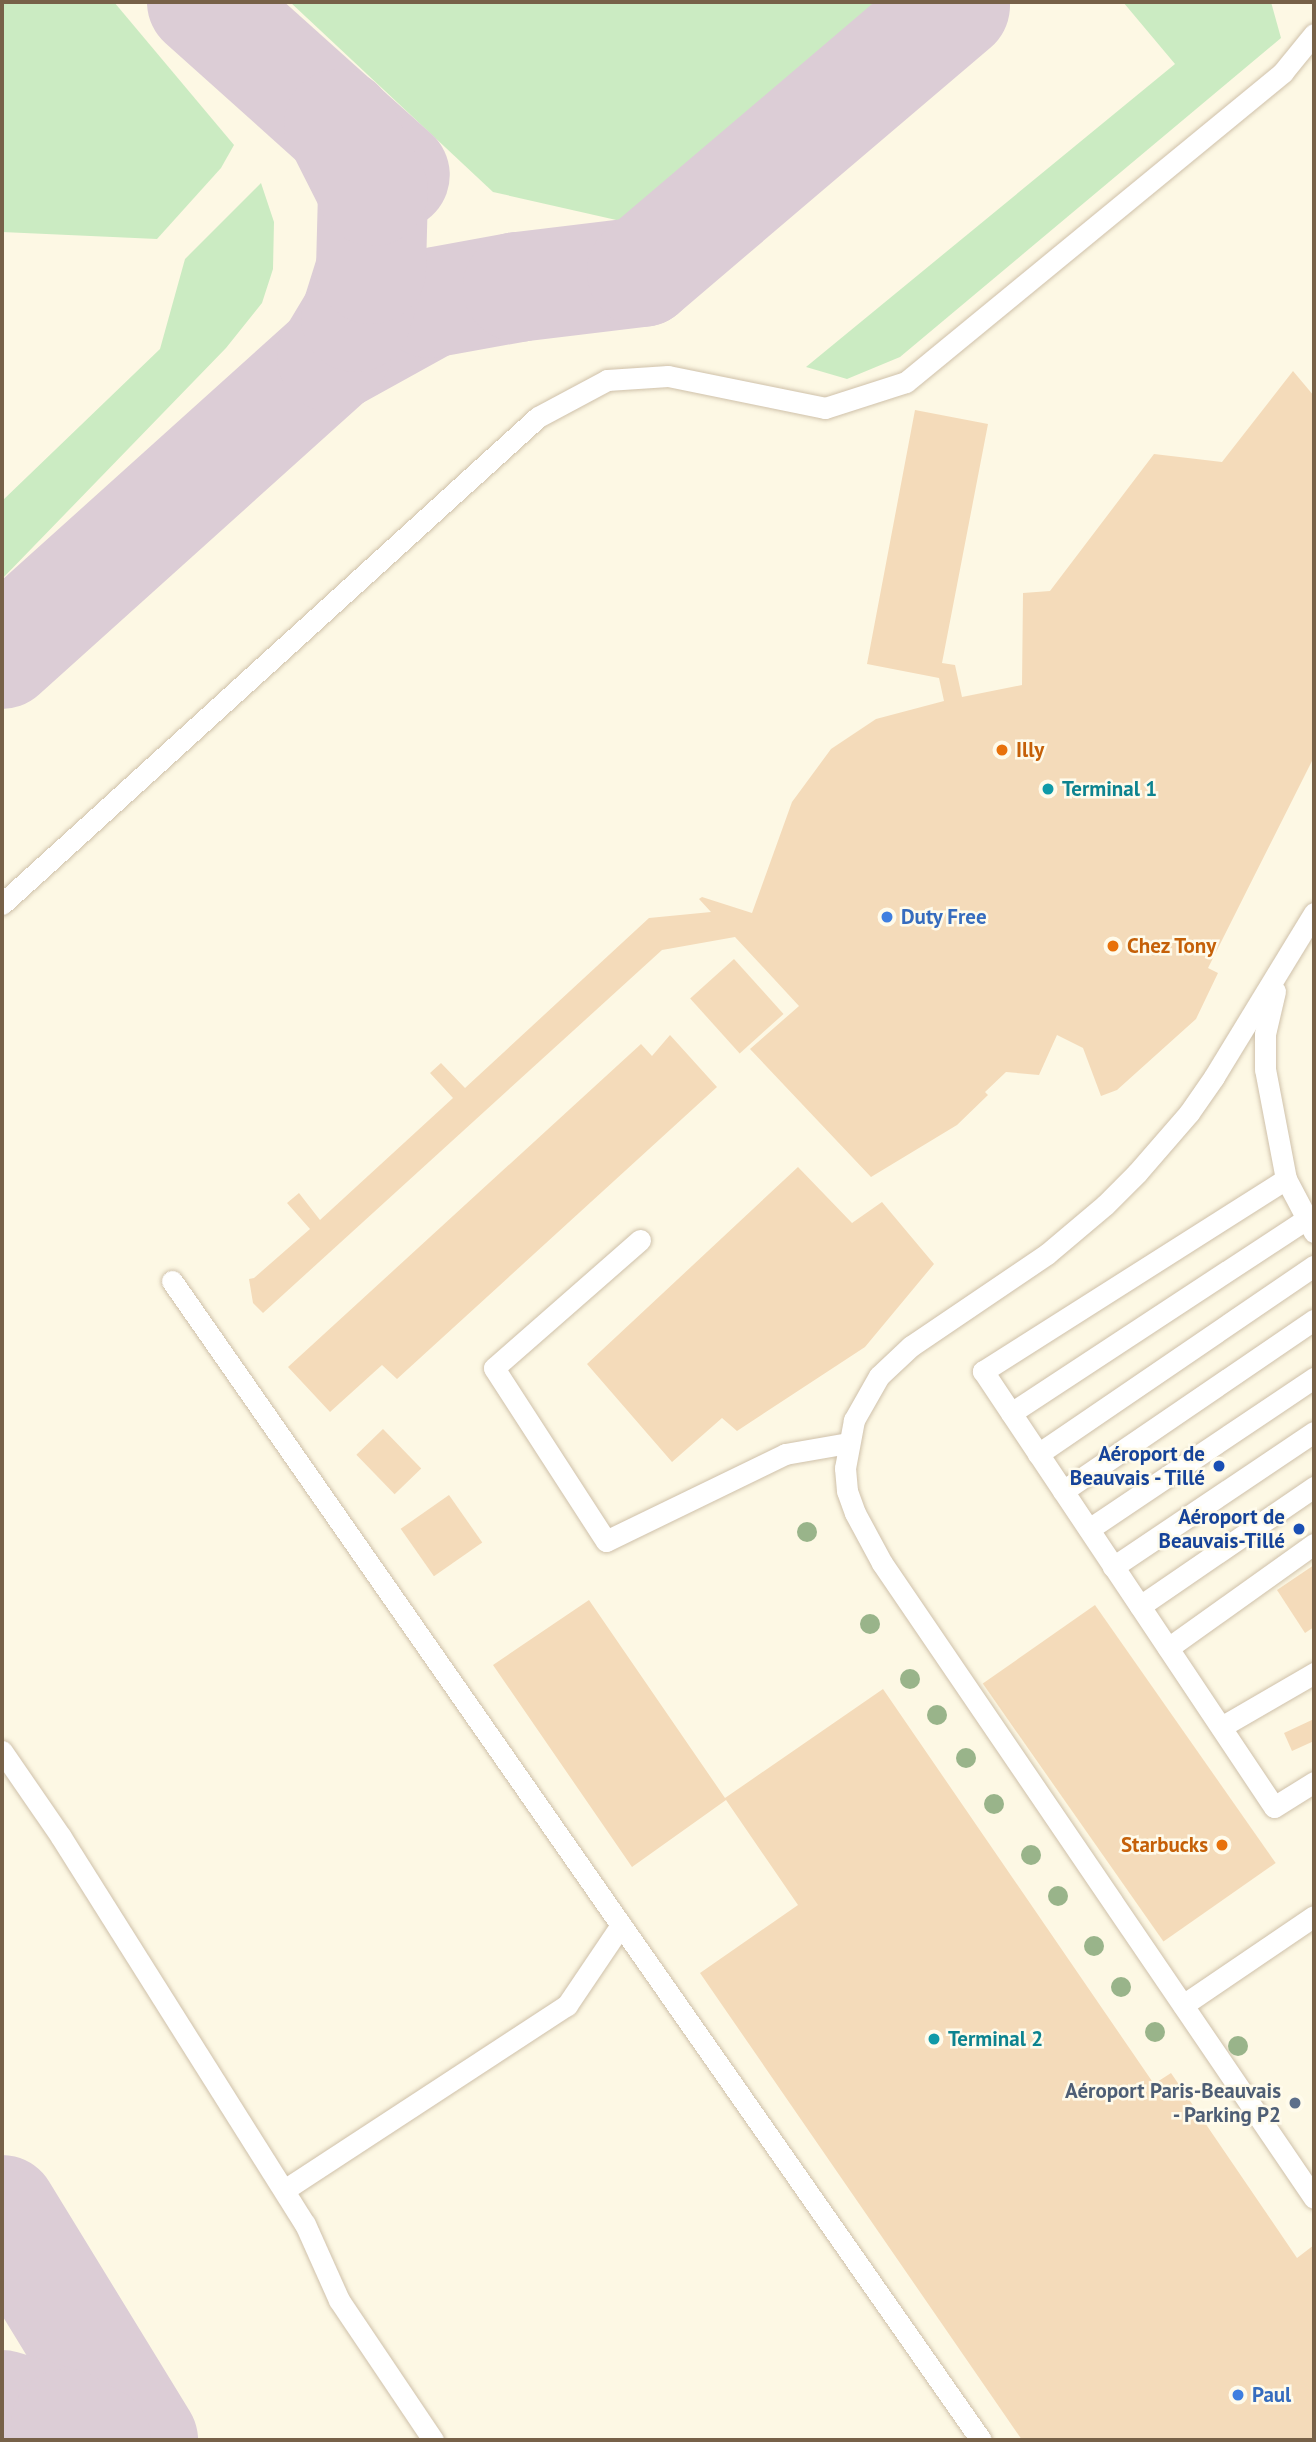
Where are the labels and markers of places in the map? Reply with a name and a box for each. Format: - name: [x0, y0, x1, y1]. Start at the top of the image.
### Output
- place label: Illy: [1016, 737, 1044, 763]
- marker: Illy: [994, 742, 1010, 758]
- place label: Terminal 1: [1062, 776, 1157, 802]
- marker: Terminal 1: [1040, 781, 1056, 797]
- place label: Duty Free: [901, 904, 987, 930]
- marker: Duty Free: [879, 909, 895, 925]
- place label: Chez Tony: [1127, 933, 1218, 959]
- marker: Chez Tony: [1105, 938, 1121, 954]
- place label: Aéroport de Beauvais - Tillé: [1066, 1441, 1205, 1491]
- marker: Aéroport de Beauvais - Tillé: [1211, 1458, 1227, 1474]
- place label: Aéroport de Beauvais-Tillé: [1159, 1504, 1285, 1554]
- marker: Aéroport de Beauvais-Tillé: [1291, 1521, 1307, 1537]
- place label: Starbucks: [1121, 1832, 1208, 1858]
- marker: Starbucks: [1214, 1837, 1230, 1853]
- place label: Terminal 2: [948, 2026, 1043, 2052]
- marker: Terminal 2: [926, 2031, 942, 2047]
- place label: Aéroport Paris-Beauvais - Parking P2: [1065, 2078, 1281, 2128]
- marker: Aéroport Paris-Beauvais - Parking P2: [1287, 2095, 1303, 2111]
- place label: Paul: [1252, 2382, 1291, 2408]
- marker: Paul: [1230, 2387, 1246, 2403]

